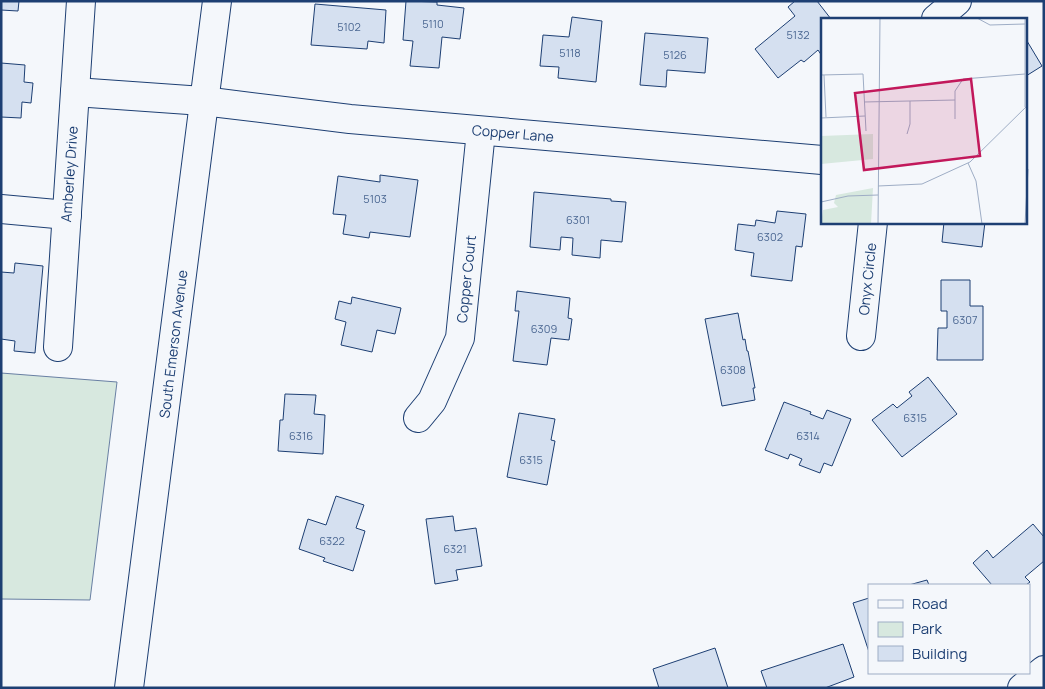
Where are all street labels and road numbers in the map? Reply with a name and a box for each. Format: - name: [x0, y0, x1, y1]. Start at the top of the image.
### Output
- street label: Copper Lane: [471, 120, 555, 146]
- street label: Amberley Drive: [56, 125, 82, 223]
- street label: Copper Court: [452, 234, 480, 324]
- street label: Onyx Circle: [854, 242, 880, 316]
- street label: South Emerson Avenue: [154, 269, 192, 419]

